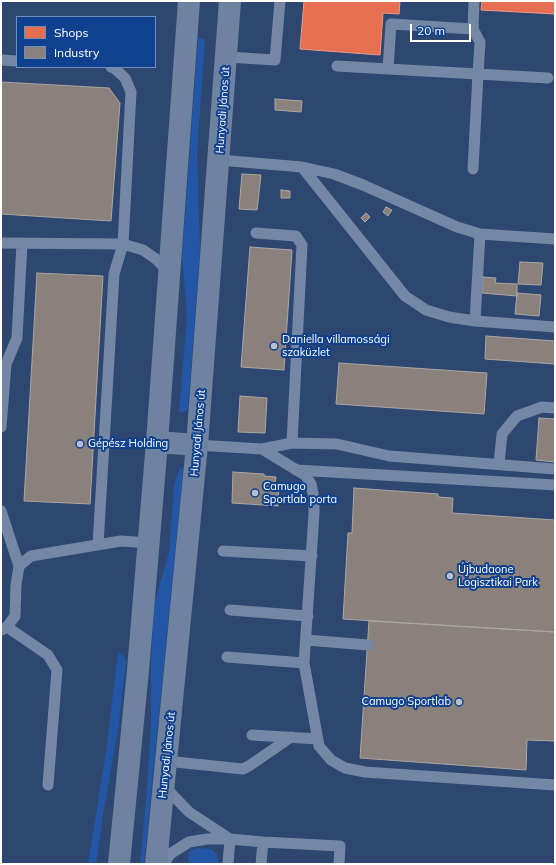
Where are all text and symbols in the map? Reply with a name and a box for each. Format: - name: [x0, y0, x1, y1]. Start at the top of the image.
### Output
- legend: [16, 16, 156, 68]
- scale bar: [412, 16, 473, 42]
- text: 20 m: [417, 23, 445, 38]
- text: Shops: [54, 25, 89, 40]
- text: Industry: [54, 45, 99, 60]
- street label: Hunyadi János út: [213, 66, 233, 154]
- place label: Daniella villamossági szaküzlet: [282, 333, 390, 359]
- marker: Daniella villamossági szaküzlet: [269, 341, 279, 351]
- street label: Hunyadi János út: [188, 389, 208, 477]
- place label: Gépész Holding: [88, 437, 168, 451]
- marker: Gépész Holding: [75, 439, 85, 449]
- place label: Camugo Sportlab porta: [263, 480, 337, 506]
- marker: Camugo Sportlab porta: [250, 488, 260, 498]
- place label: Újbudaone Logisztikai Park: [458, 563, 538, 589]
- marker: Újbudaone Logisztikai Park: [445, 571, 455, 581]
- place label: Camugo Sportlab: [362, 695, 451, 709]
- marker: Camugo Sportlab: [454, 697, 464, 707]
- street label: Hunyadi János út: [156, 711, 178, 799]

